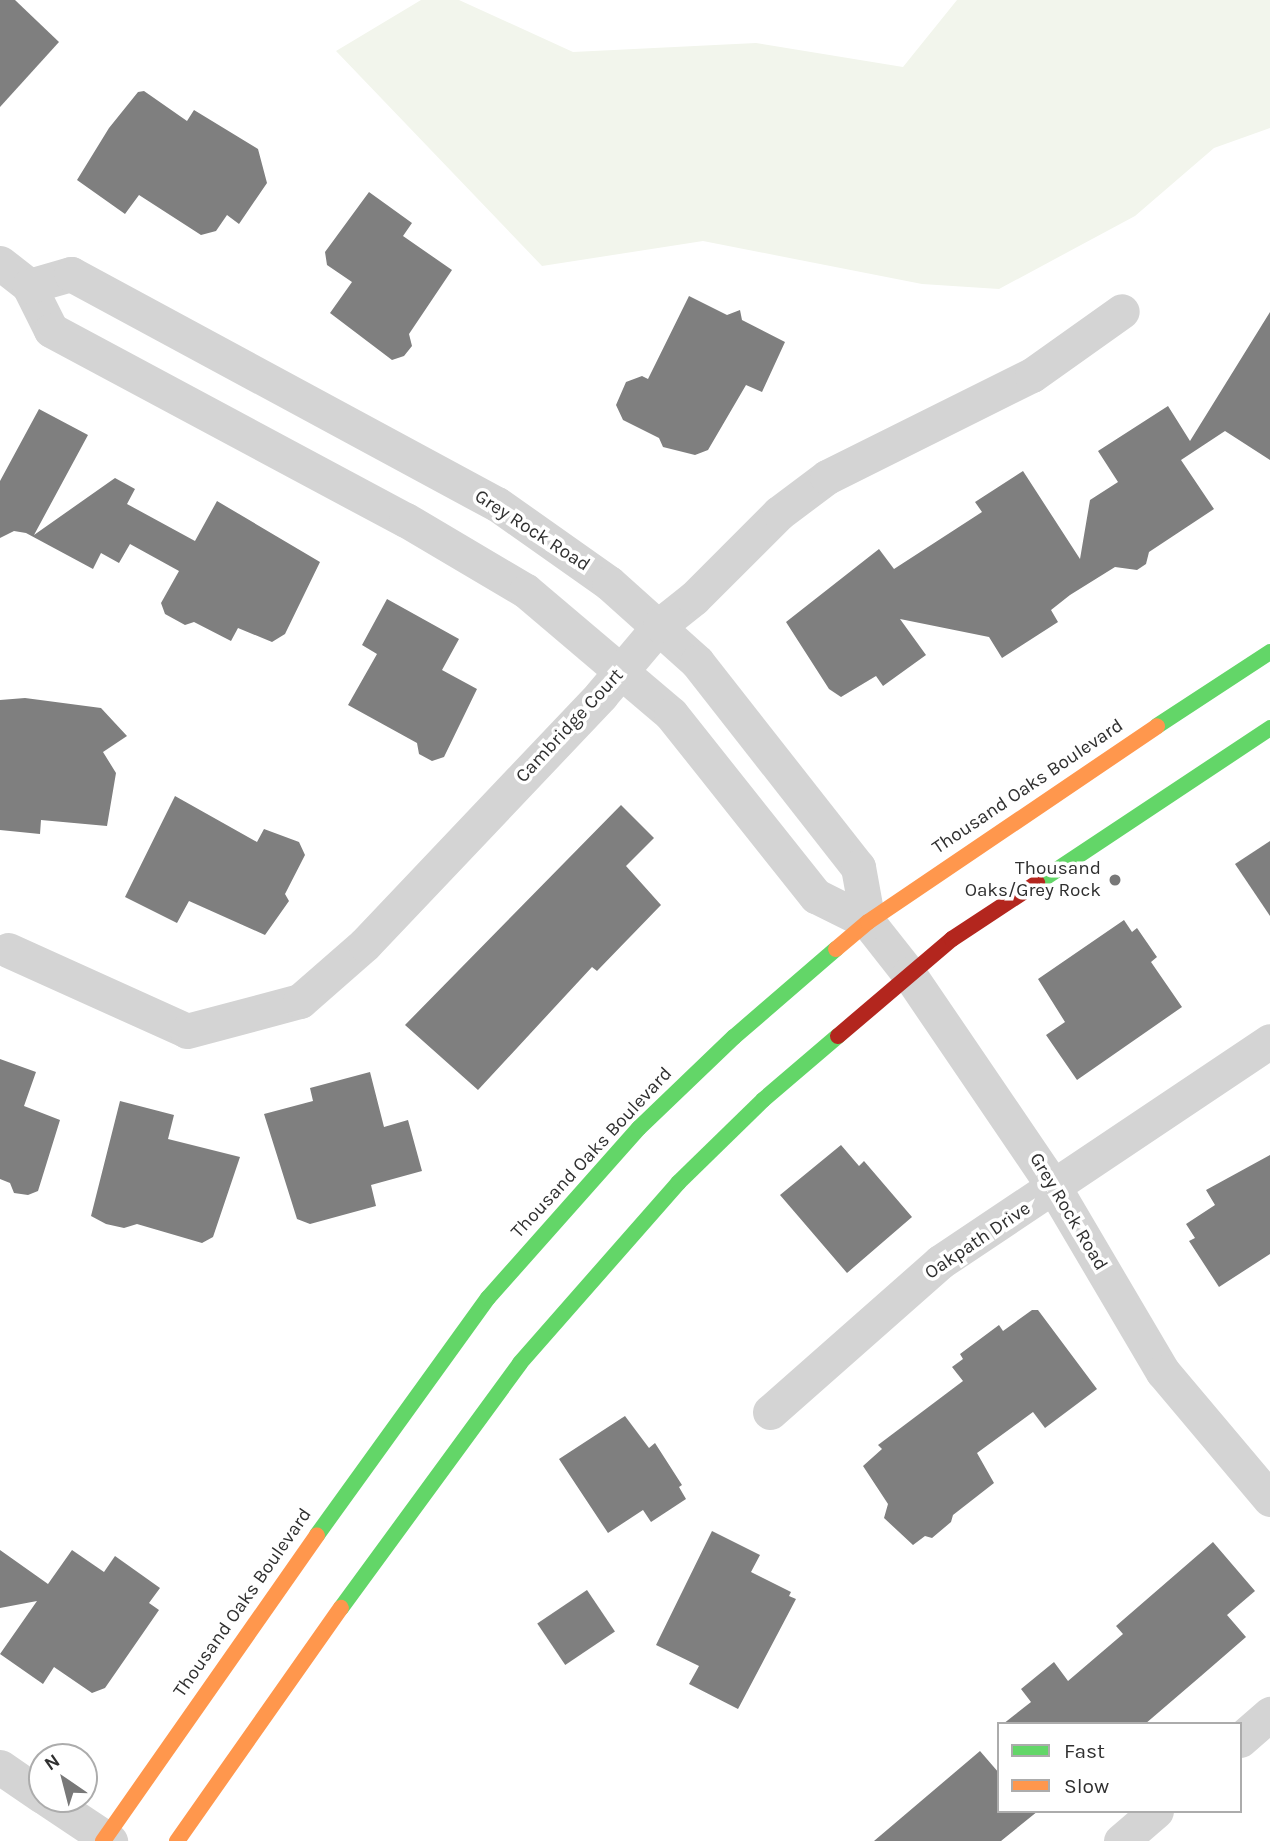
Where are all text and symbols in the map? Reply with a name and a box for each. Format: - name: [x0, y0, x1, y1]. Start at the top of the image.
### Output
- street label: Grey Rock Road: [470, 485, 594, 577]
- street label: Cambridge Court: [511, 664, 629, 788]
- street label: Thousand Oaks Boulevard: [928, 715, 1128, 859]
- place label: Thousand Oaks/Grey Rock: [965, 858, 1101, 902]
- marker: Thousand Oaks/Grey Rock: [1107, 872, 1123, 888]
- street label: Thousand Oaks Boulevard: [507, 1063, 677, 1243]
- street label: Grey Rock Road: [1024, 1149, 1112, 1275]
- street label: Oakpath Drive: [921, 1197, 1035, 1285]
- street label: Thousand Oaks Boulevard: [169, 1504, 317, 1702]
- legend: [997, 1722, 1242, 1813]
- text: Fast: [1064, 1739, 1105, 1763]
- north arrow: [28, 1743, 98, 1813]
- text: N: [40, 1750, 64, 1775]
- text: Slow: [1064, 1774, 1109, 1798]

